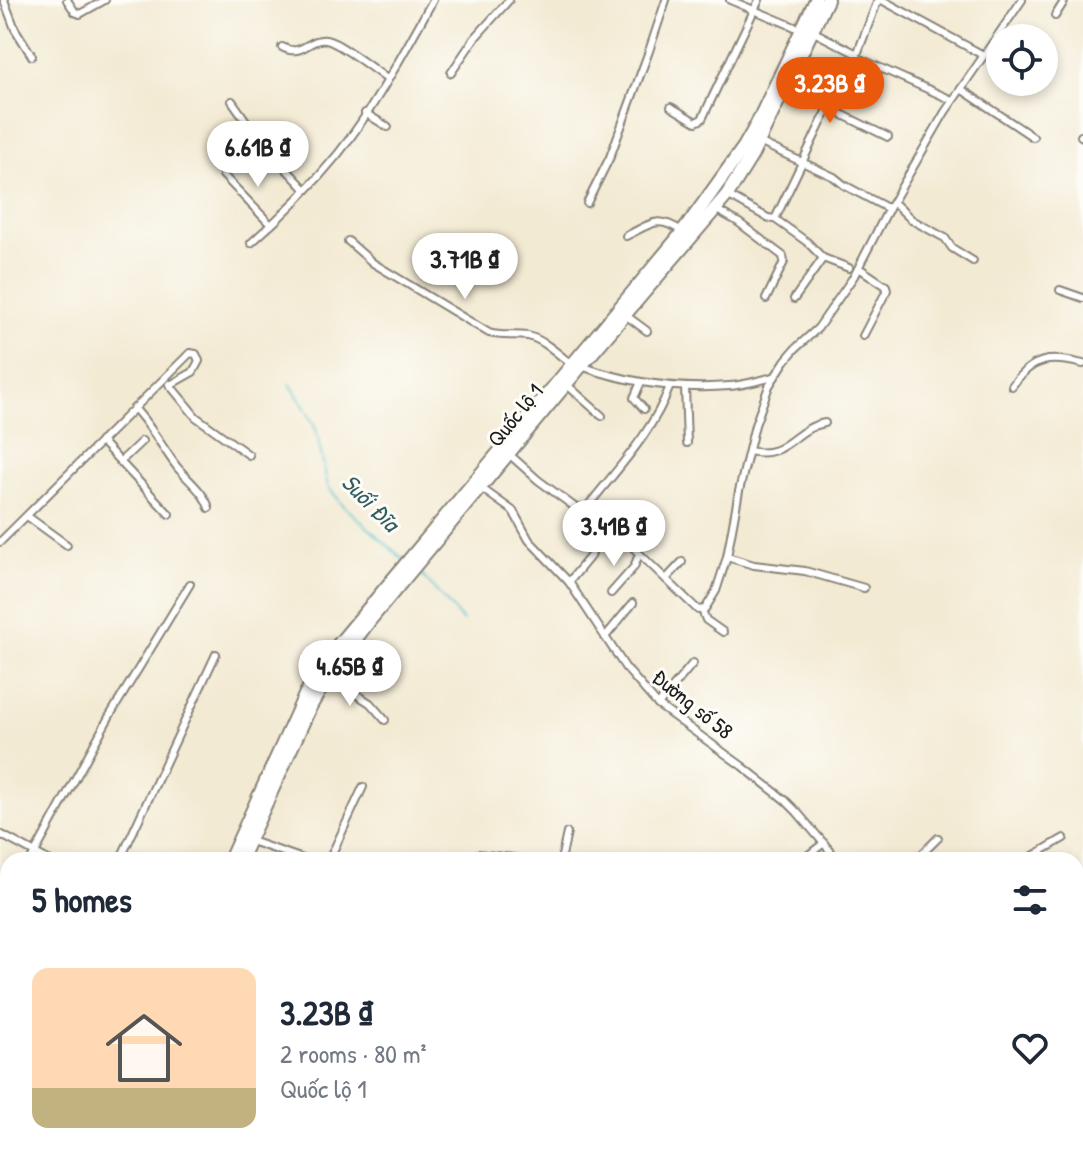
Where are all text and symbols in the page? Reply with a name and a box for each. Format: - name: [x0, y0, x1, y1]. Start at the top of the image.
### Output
- map controls: [986, 24, 1058, 96]
- button: locate: [986, 24, 1058, 96]
- pin: 3.23B ₫: [756, 57, 904, 125]
- text: 3.23B ₫: [794, 65, 866, 100]
- pin: 6.61B ₫: [184, 121, 332, 189]
- text: 6.61B ₫: [225, 129, 291, 164]
- pin: 3.71B ₫: [391, 233, 539, 301]
- text: 3.71B ₫: [430, 241, 500, 276]
- street label: Quốc lộ 1: [480, 377, 550, 453]
- water label: Suối Đĩa: [335, 466, 409, 540]
- pin: 3.41B ₫: [540, 500, 688, 568]
- text: 3.41B ₫: [580, 508, 648, 543]
- pin: 4.65B ₫: [276, 640, 424, 708]
- text: 4.65B ₫: [316, 648, 384, 683]
- street label: Đường số 58: [646, 662, 740, 746]
- text: 5 homes: [32, 877, 132, 923]
- icon: filters: [1008, 878, 1052, 922]
- text: 3.23B ₫: [280, 990, 374, 1036]
- icon: home: [96, 1000, 192, 1096]
- icon: heart: [1008, 1026, 1052, 1070]
- text: 2 rooms · 80 m²: [280, 1036, 427, 1071]
- text: Quốc lộ 1: [280, 1071, 367, 1106]

